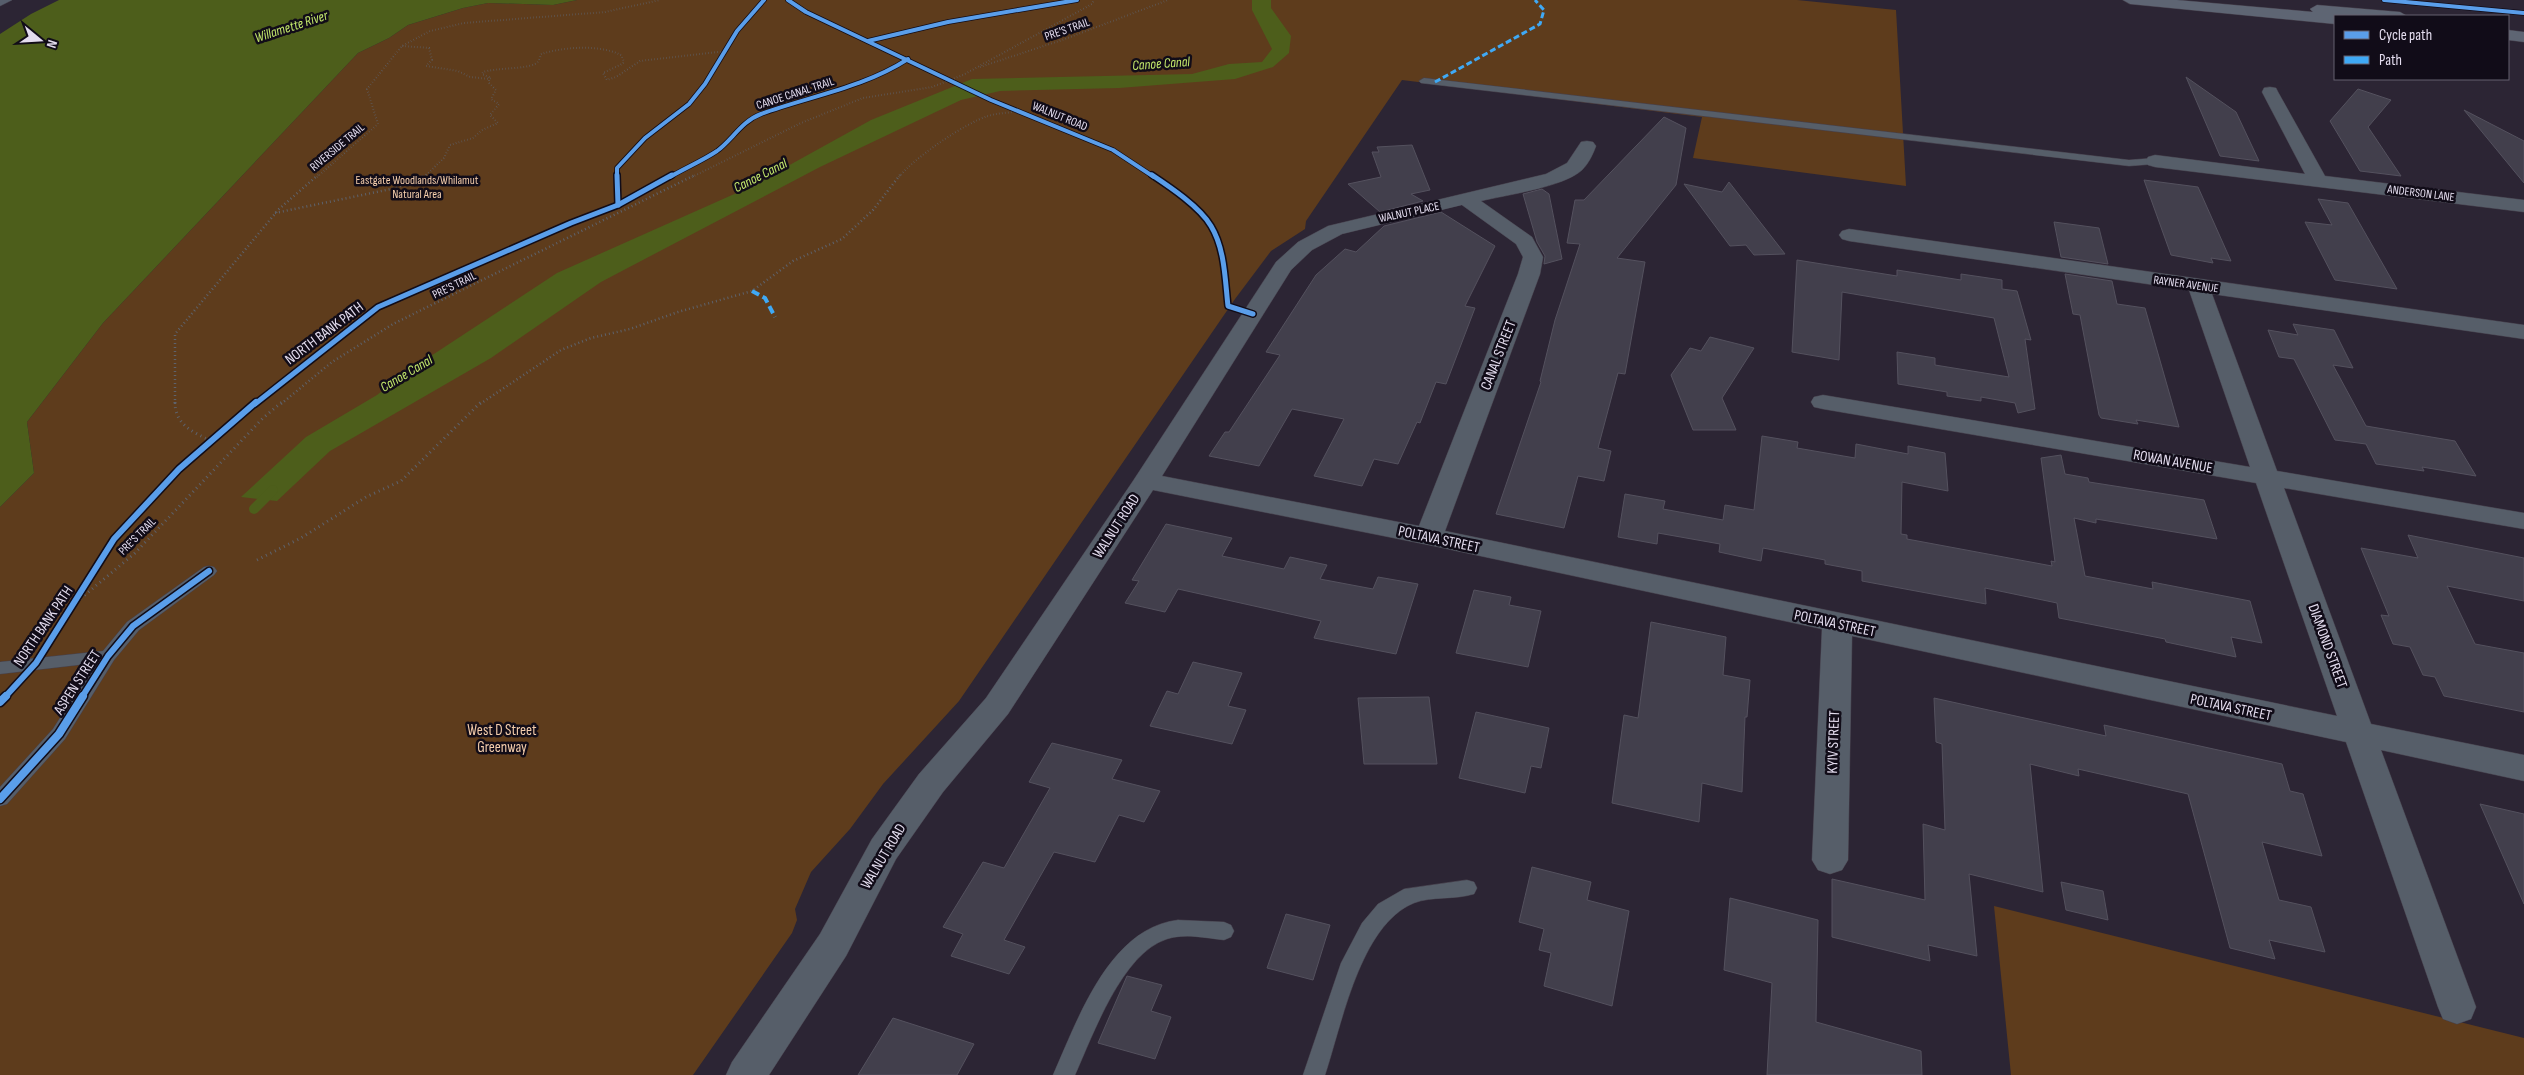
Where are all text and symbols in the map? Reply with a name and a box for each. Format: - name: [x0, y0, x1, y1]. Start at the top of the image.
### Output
- water label: Willamette River: [252, 6, 331, 46]
- north arrow: [15, 15, 65, 65]
- street label: PRE'S TRAIL: [1043, 15, 1092, 44]
- legend: [2334, 15, 2509, 80]
- text: Cycle path: [2379, 26, 2432, 45]
- text: N: [43, 38, 61, 50]
- text: Path: [2379, 51, 2402, 70]
- water label: Canoe Canal: [1132, 53, 1191, 74]
- street label: CANOE CANAL TRAIL: [754, 74, 836, 113]
- street label: WALNUT ROAD: [1030, 99, 1090, 134]
- street label: RIVERSIDE TRAIL: [307, 120, 368, 175]
- water label: Canoe Canal: [731, 155, 790, 196]
- park label: Eastgate Woodlands/Whilamut Natural Area: [356, 173, 479, 202]
- street label: ANDERSON LANE: [2386, 182, 2455, 205]
- street label: WALNUT PLACE: [1378, 199, 1441, 226]
- street label: PRE'S TRAIL: [430, 268, 479, 302]
- street label: RAYNER AVENUE: [2152, 272, 2220, 297]
- street label: NORTH BANK PATH: [281, 298, 367, 369]
- street label: CANAL STREET: [1476, 317, 1521, 393]
- water label: Canoe Canal: [377, 351, 436, 396]
- street label: ROWAN AVENUE: [2132, 445, 2214, 478]
- street label: WALNUT ROAD: [1089, 491, 1144, 562]
- street label: PRE'S TRAIL: [115, 514, 160, 558]
- street label: POLTAVA STREET: [1396, 522, 1481, 557]
- street label: NORTH BANK PATH: [9, 582, 77, 670]
- street label: DIAMOND STREET: [2303, 601, 2352, 691]
- street label: POLTAVA STREET: [1792, 606, 1877, 641]
- street label: ASPEN STREET: [49, 646, 105, 719]
- street label: POLTAVA STREET: [2188, 690, 2273, 725]
- street label: KYIV STREET: [1823, 710, 1844, 774]
- park label: West D Street Greenway: [467, 721, 537, 757]
- street label: WALNUT ROAD: [857, 820, 910, 892]

